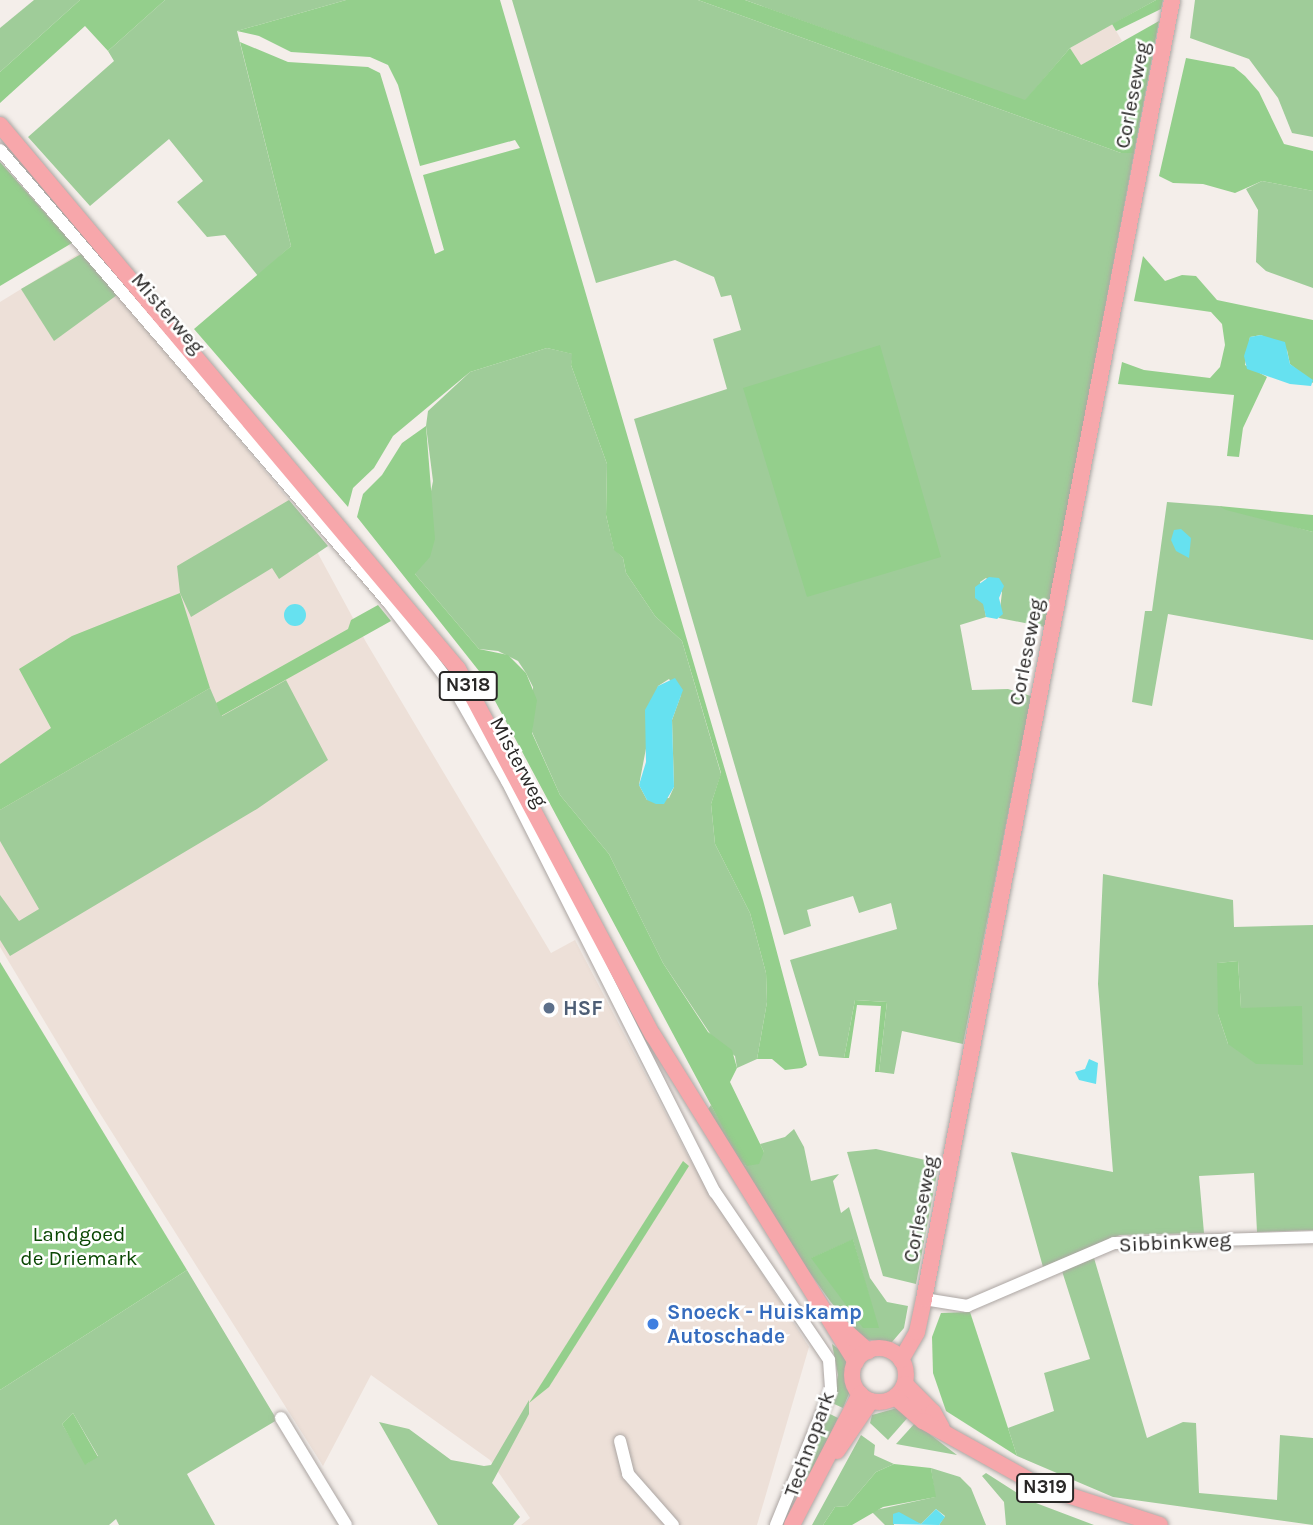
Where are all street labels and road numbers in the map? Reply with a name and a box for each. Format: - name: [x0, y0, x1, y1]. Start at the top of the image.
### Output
- street label: Corleseweg: [1109, 39, 1155, 151]
- street label: Misterweg: [126, 267, 210, 359]
- street label: Corleseweg: [1003, 596, 1049, 708]
- road number: N318: [438, 670, 498, 702]
- street label: Misterweg: [485, 712, 553, 812]
- street label: Corleseweg: [897, 1153, 943, 1265]
- street label: Sibbinkweg: [1118, 1226, 1232, 1258]
- street label: Technopark: [778, 1388, 840, 1500]
- road number: N319: [1015, 1472, 1075, 1504]

